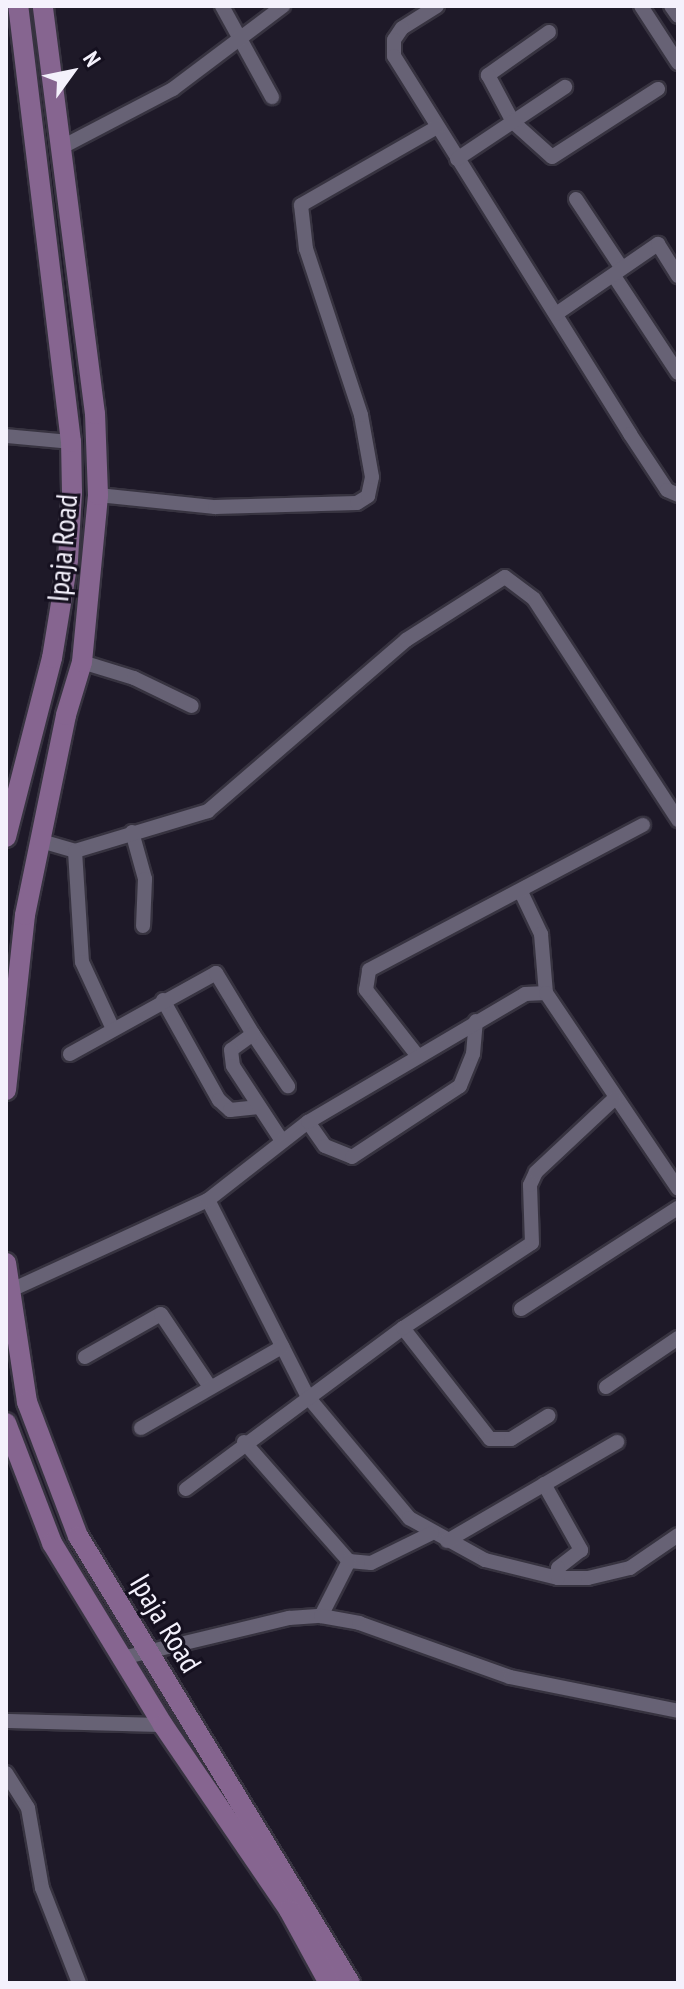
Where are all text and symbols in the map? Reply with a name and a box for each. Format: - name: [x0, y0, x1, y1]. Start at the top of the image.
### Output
- north arrow: [32, 32, 112, 112]
- text: N: [77, 46, 107, 72]
- street label: Ipaja Road: [39, 493, 85, 603]
- street label: Ipaja Road: [123, 1567, 209, 1679]

